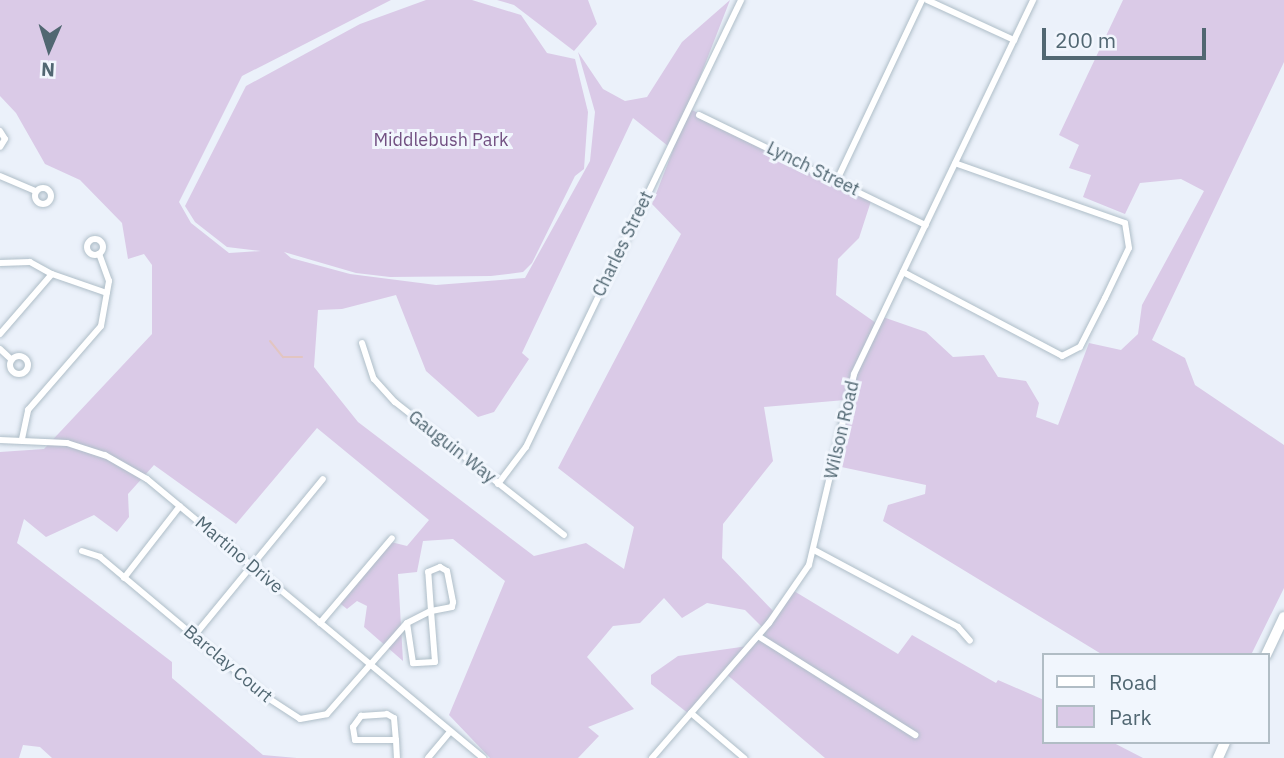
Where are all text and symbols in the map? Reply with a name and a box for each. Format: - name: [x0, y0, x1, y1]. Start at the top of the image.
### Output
- north arrow: [14, 14, 84, 84]
- scale bar: [1046, 14, 1210, 58]
- text: 200 m: [1055, 26, 1116, 54]
- text: N: [40, 58, 55, 82]
- park label: Middlebush Park: [373, 129, 509, 151]
- street label: Lynch Street: [763, 137, 863, 201]
- street label: Charles Street: [588, 188, 658, 300]
- street label: Wilson Road: [820, 379, 864, 481]
- street label: Gauguin Way: [404, 406, 500, 488]
- street label: Martino Drive: [191, 512, 287, 598]
- street label: Barclay Court: [179, 621, 277, 707]
- legend: [1042, 653, 1270, 744]
- text: Road: [1109, 668, 1157, 696]
- text: Park: [1109, 703, 1152, 731]

